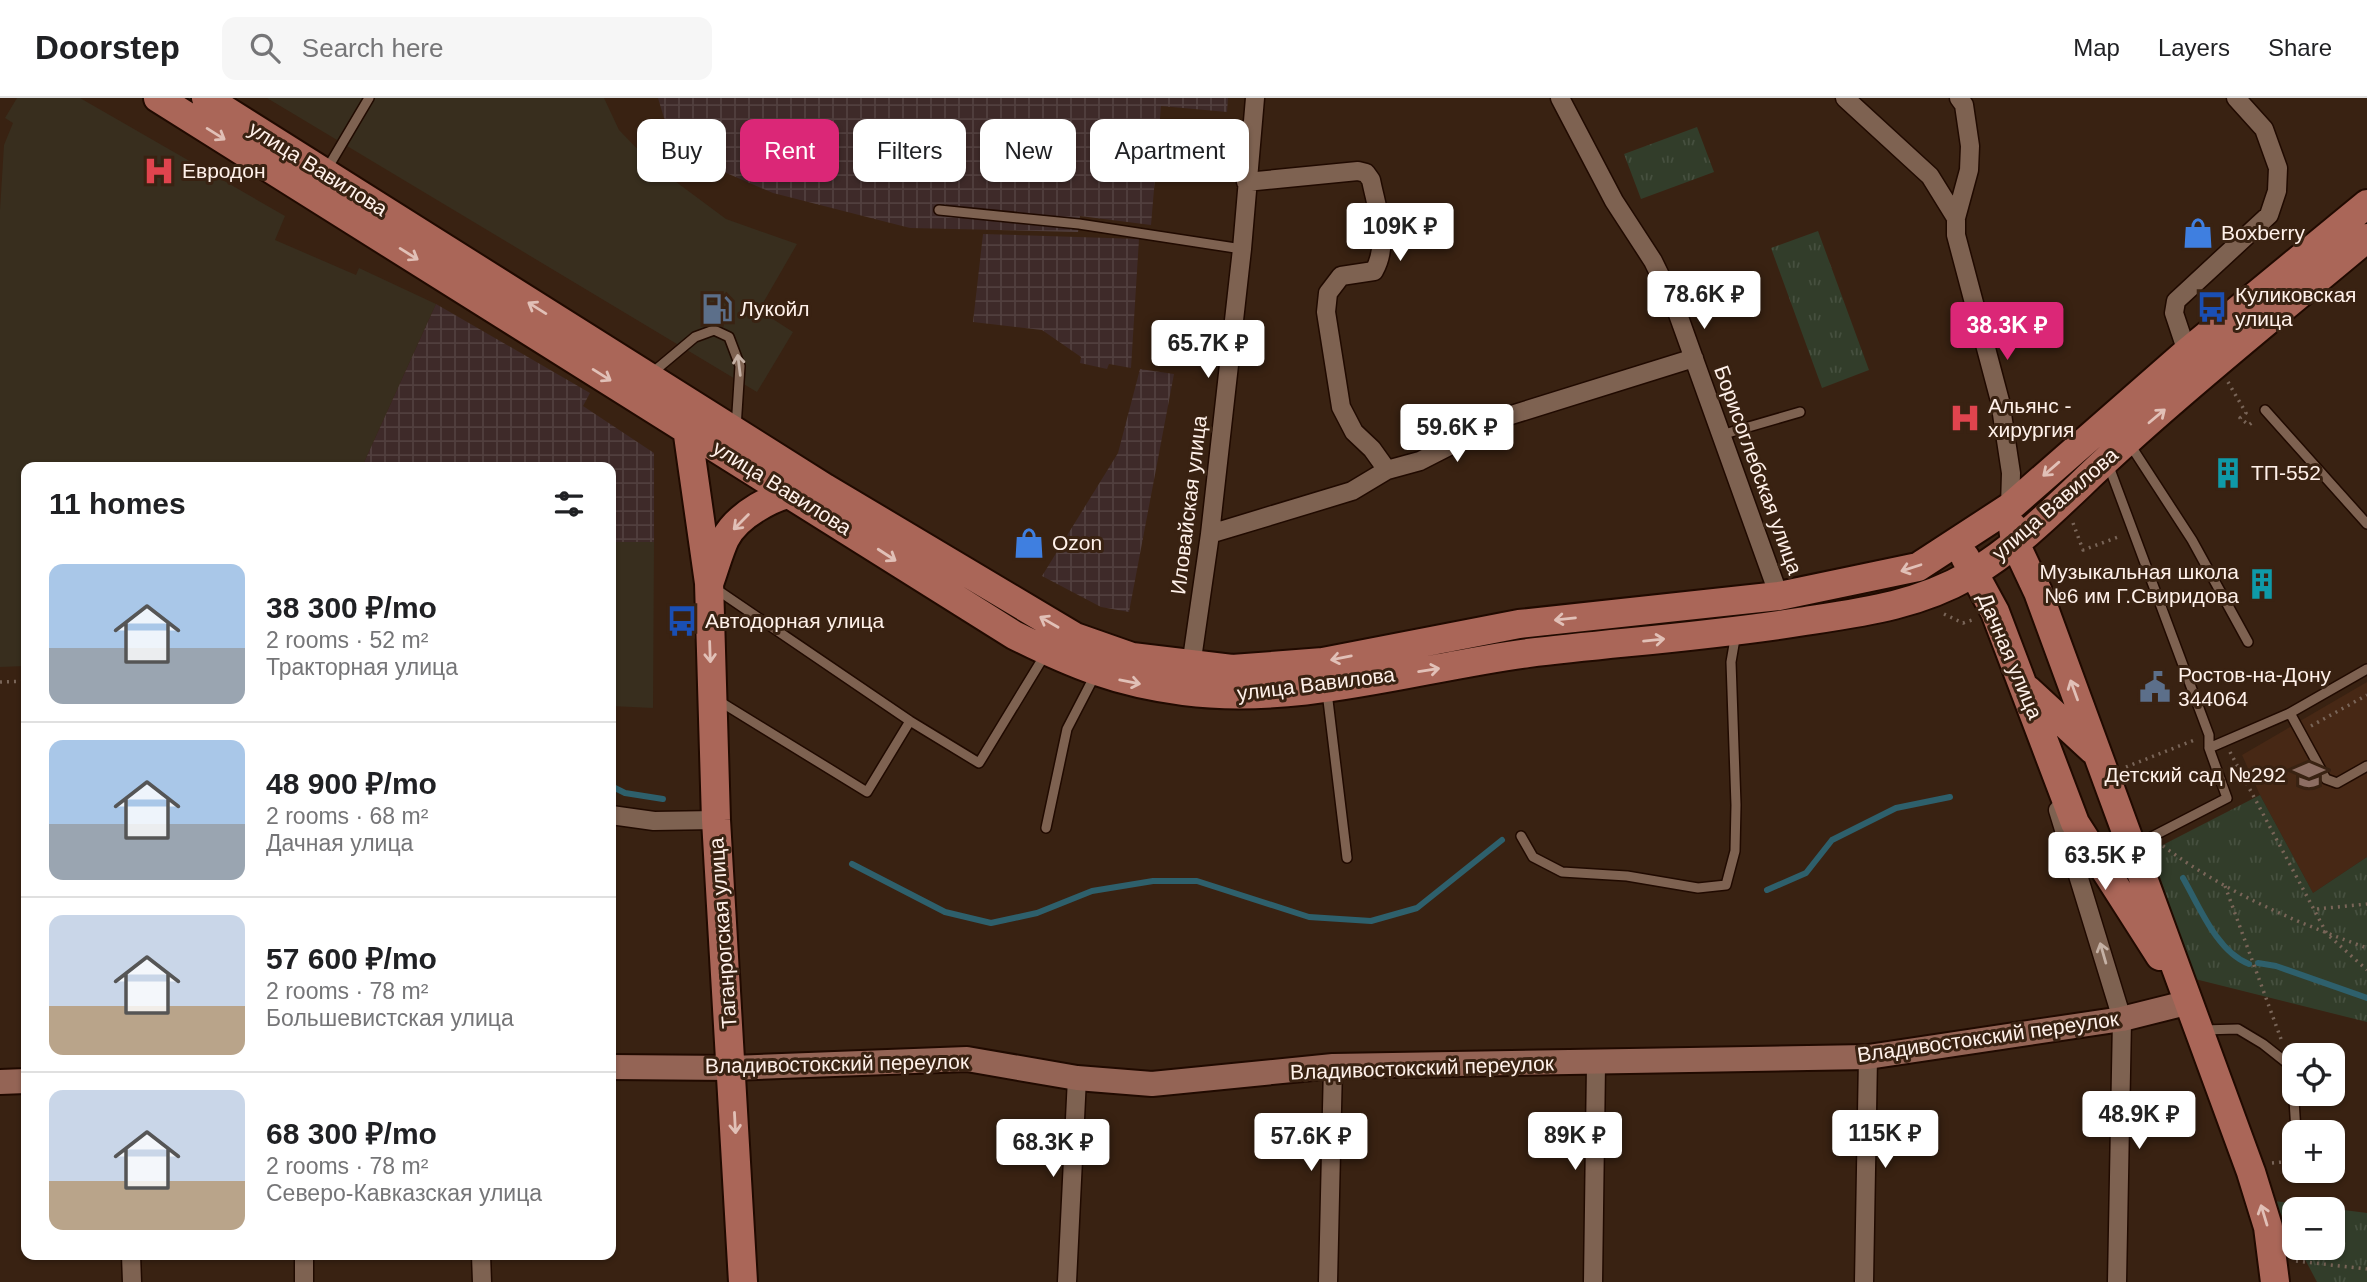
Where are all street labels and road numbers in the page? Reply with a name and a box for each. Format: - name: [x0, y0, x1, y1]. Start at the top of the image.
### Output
- street label: улица Вавилова: [245, 117, 392, 221]
- street label: Борисоглебская улица: [1710, 362, 1807, 578]
- street label: Иловайская улица: [1166, 414, 1211, 596]
- street label: улица Вавилова: [709, 436, 856, 540]
- street label: улица Вавилова: [1987, 443, 2122, 564]
- street label: Дачная улица: [1974, 589, 2047, 723]
- street label: улица Вавилова: [1236, 662, 1397, 705]
- street label: Таганрогская улица: [704, 836, 741, 1029]
- street label: Владивостокский переулок: [1856, 1007, 2121, 1066]
- street label: Владивостокский переулок: [705, 1050, 970, 1077]
- street label: Владивостокский переулок: [1290, 1051, 1555, 1084]

